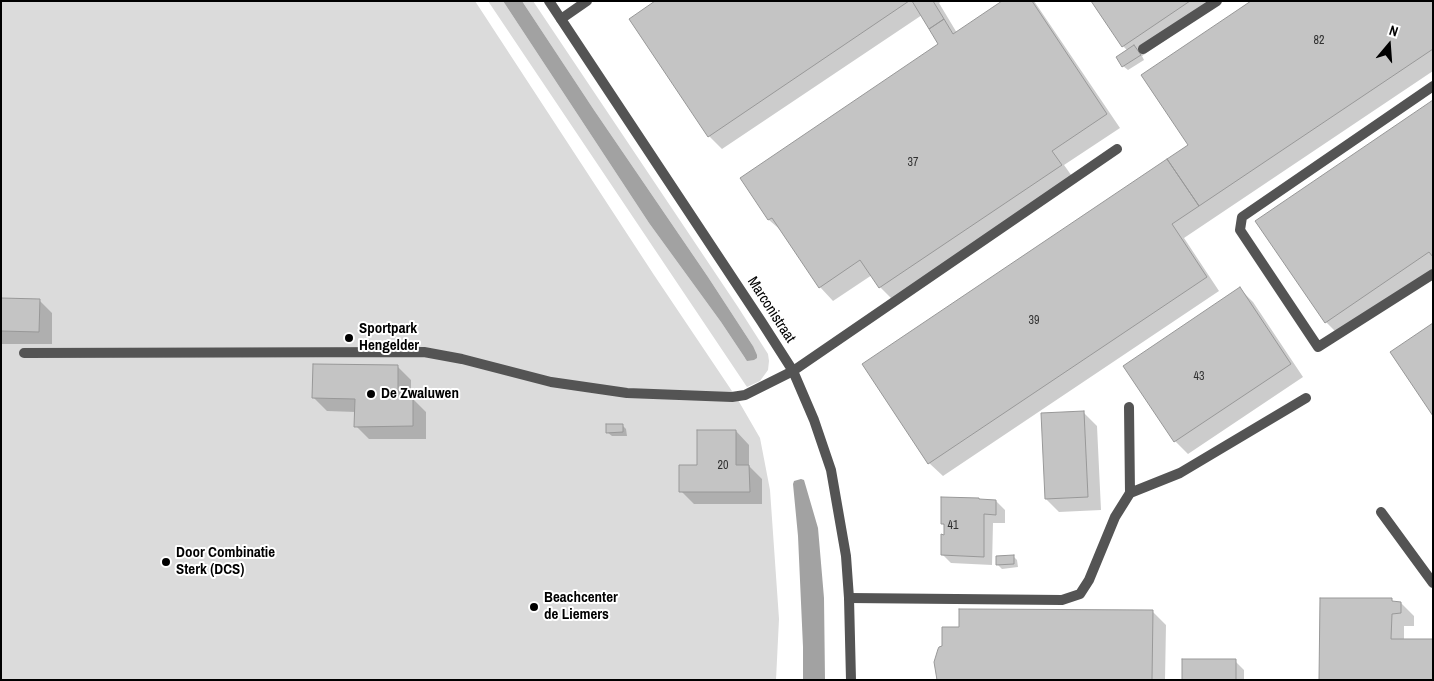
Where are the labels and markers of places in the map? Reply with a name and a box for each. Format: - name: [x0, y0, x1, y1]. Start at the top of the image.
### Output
- place label: Sportpark Hengelder: [359, 320, 419, 355]
- marker: Sportpark Hengelder: [343, 332, 355, 344]
- place label: De Zwaluwen: [381, 385, 459, 403]
- marker: De Zwaluwen: [365, 388, 377, 400]
- place label: Door Combinatie Sterk (DCS): [176, 544, 275, 579]
- marker: Door Combinatie Sterk (DCS): [160, 556, 172, 568]
- place label: Beachcenter de Liemers: [544, 589, 618, 624]
- marker: Beachcenter de Liemers: [528, 601, 540, 613]

